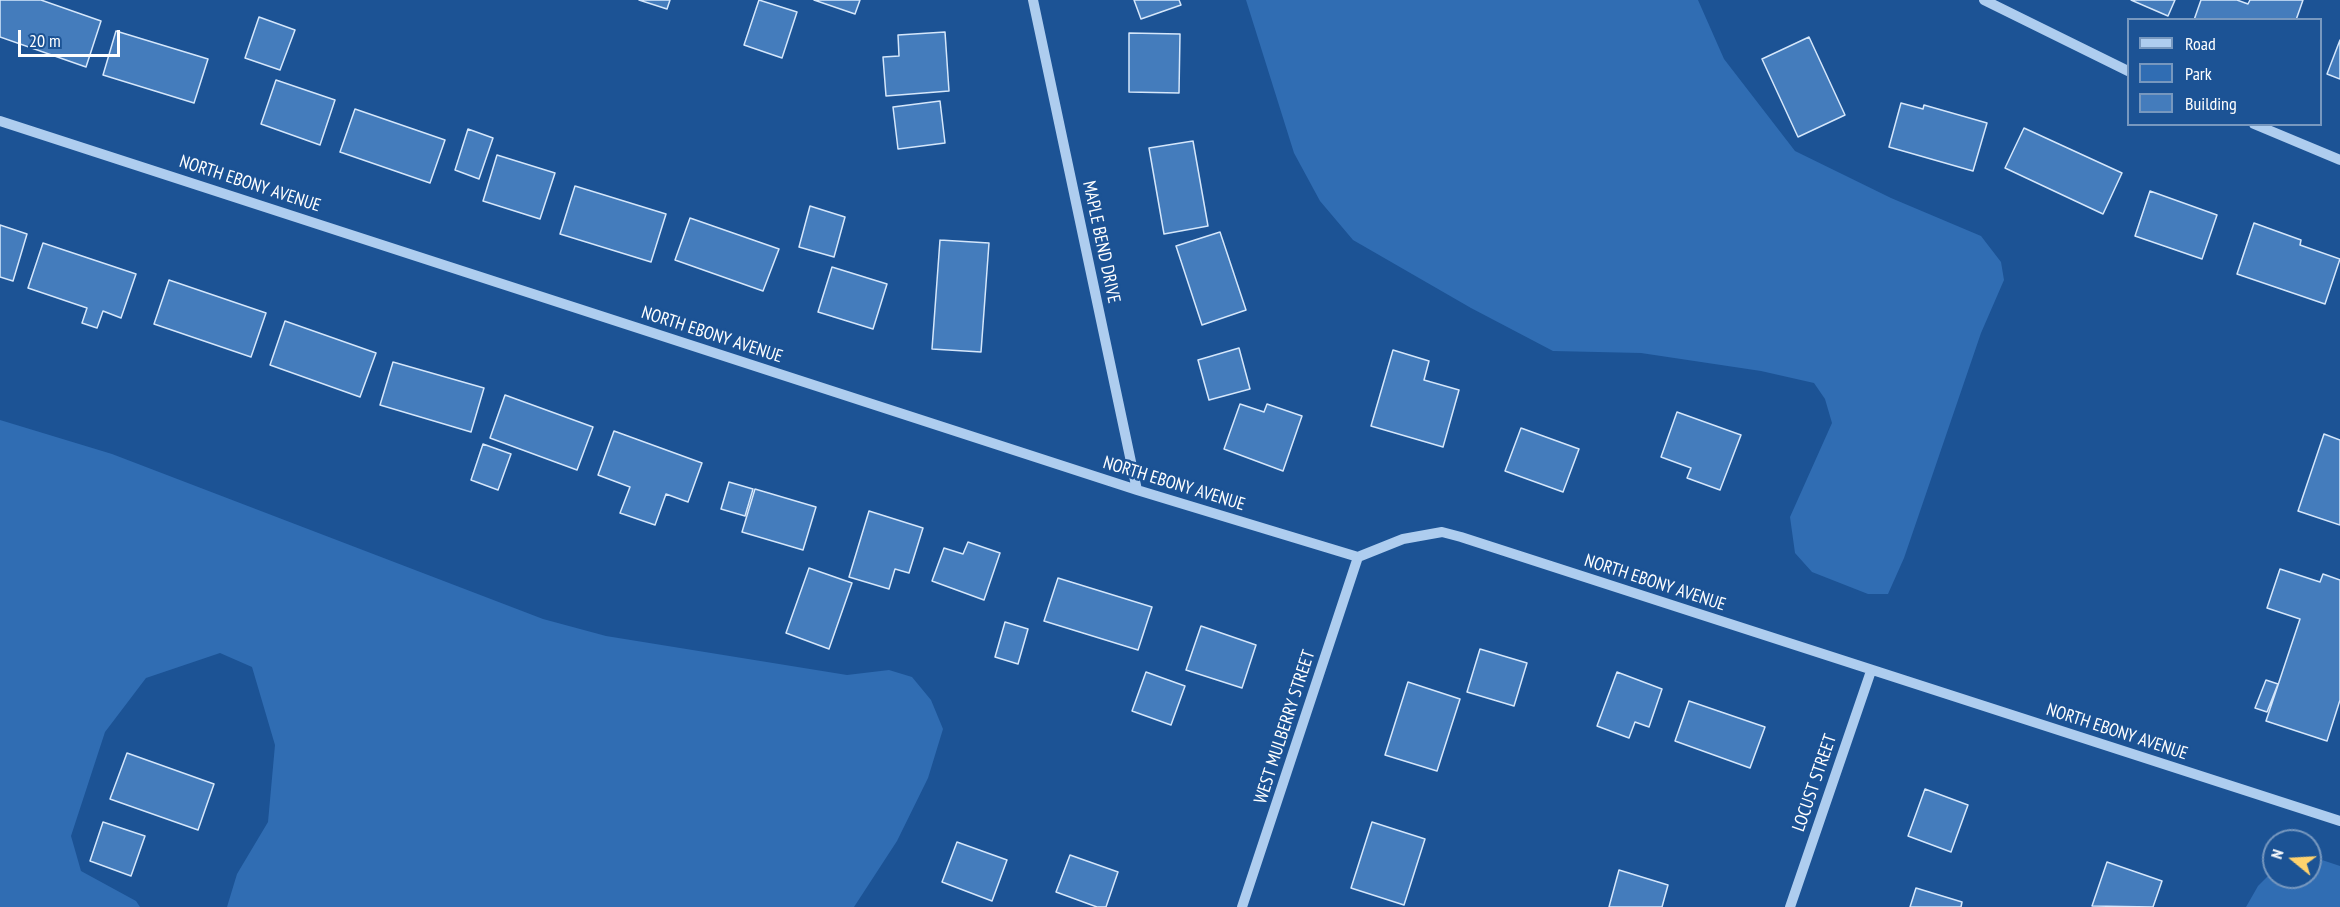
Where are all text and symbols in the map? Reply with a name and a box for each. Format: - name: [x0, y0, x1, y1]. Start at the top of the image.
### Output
- scale bar: [21, 18, 123, 56]
- legend: [2127, 18, 2322, 126]
- text: 20 m: [29, 29, 61, 52]
- text: Road: [2185, 32, 2216, 55]
- text: Park: [2185, 62, 2212, 85]
- text: Building: [2185, 92, 2237, 115]
- street label: NORTH EBONY AVENUE: [177, 151, 323, 217]
- street label: MAPLE BEND DRIVE: [1077, 179, 1125, 305]
- street label: NORTH EBONY AVENUE: [639, 302, 785, 368]
- street label: NORTH EBONY AVENUE: [1100, 452, 1248, 516]
- street label: NORTH EBONY AVENUE: [1582, 550, 1728, 616]
- street label: WEST MULBERRY STREET: [1250, 647, 1320, 807]
- street label: NORTH EBONY AVENUE: [2044, 699, 2190, 765]
- street label: LOCUST STREET: [1788, 732, 1842, 834]
- north arrow: [2262, 829, 2322, 889]
- text: N: [2266, 847, 2288, 861]

